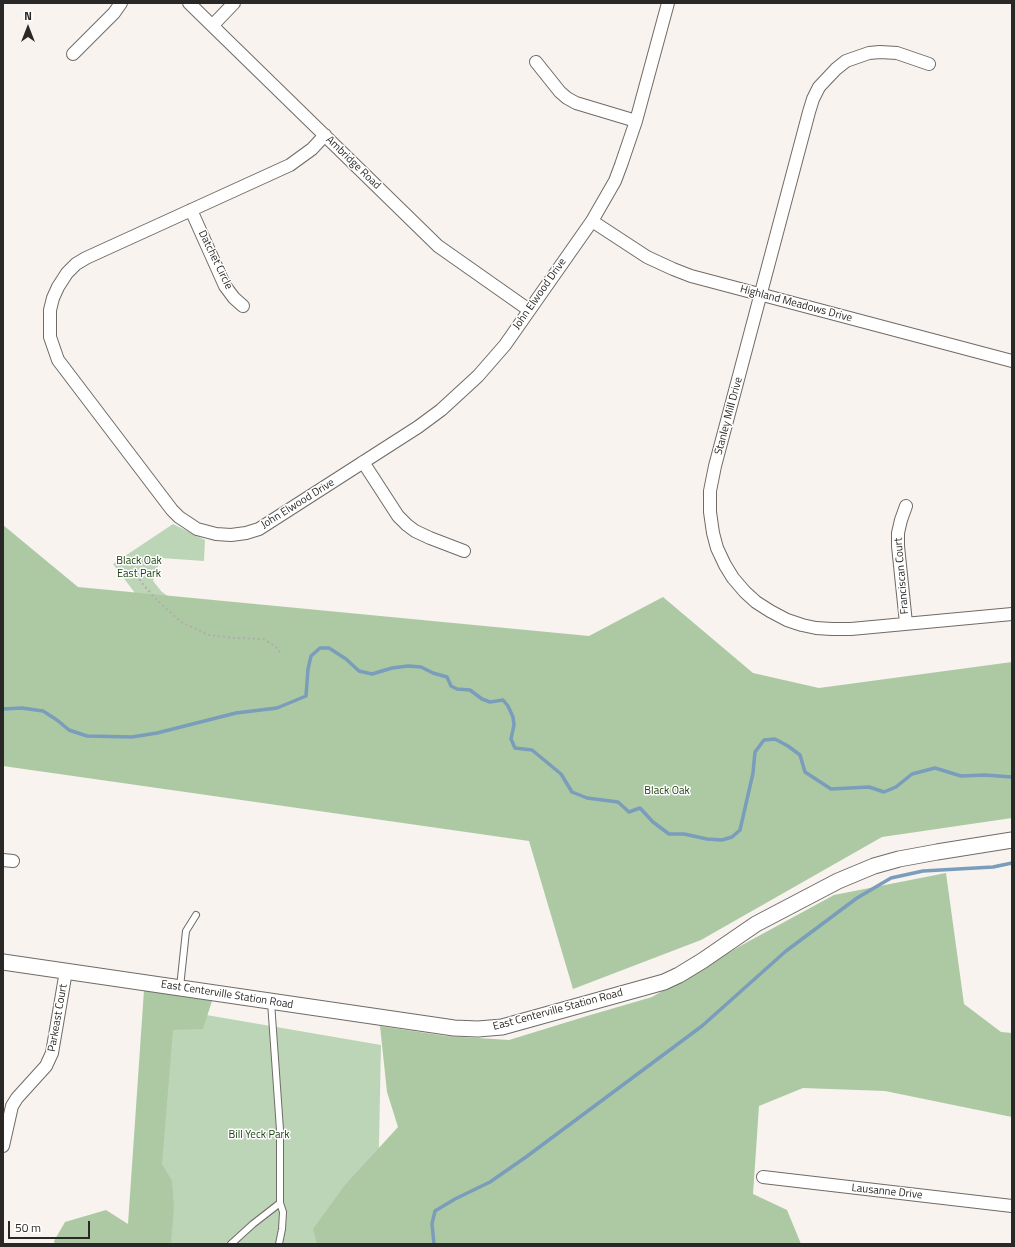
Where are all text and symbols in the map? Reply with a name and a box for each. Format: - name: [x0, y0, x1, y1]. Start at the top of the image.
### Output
- north arrow: [8, 8, 48, 48]
- text: N: [24, 8, 32, 24]
- street label: Ambridge Road: [323, 134, 383, 192]
- street label: Datchet Circle: [195, 228, 235, 292]
- street label: John Elwood Drive: [510, 256, 570, 332]
- street label: Highland Meadows Drive: [739, 283, 853, 325]
- street label: Stanley Mill Drive: [712, 376, 746, 456]
- street label: John Elwood Drive: [259, 476, 337, 532]
- street label: Franciscan Court: [892, 537, 912, 615]
- park label: Black Oak East Park: [116, 554, 162, 580]
- park label: Black Oak: [644, 784, 690, 798]
- street label: East Centerville Station Road: [160, 978, 294, 1012]
- street label: Parkeast Court: [46, 983, 70, 1053]
- street label: East Centerville Station Road: [492, 986, 624, 1034]
- park label: Bill Yeck Park: [229, 1128, 289, 1142]
- street label: Lausanne Drive: [851, 1182, 923, 1202]
- scale bar: [10, 1213, 92, 1239]
- text: 50 m: [15, 1218, 41, 1237]

